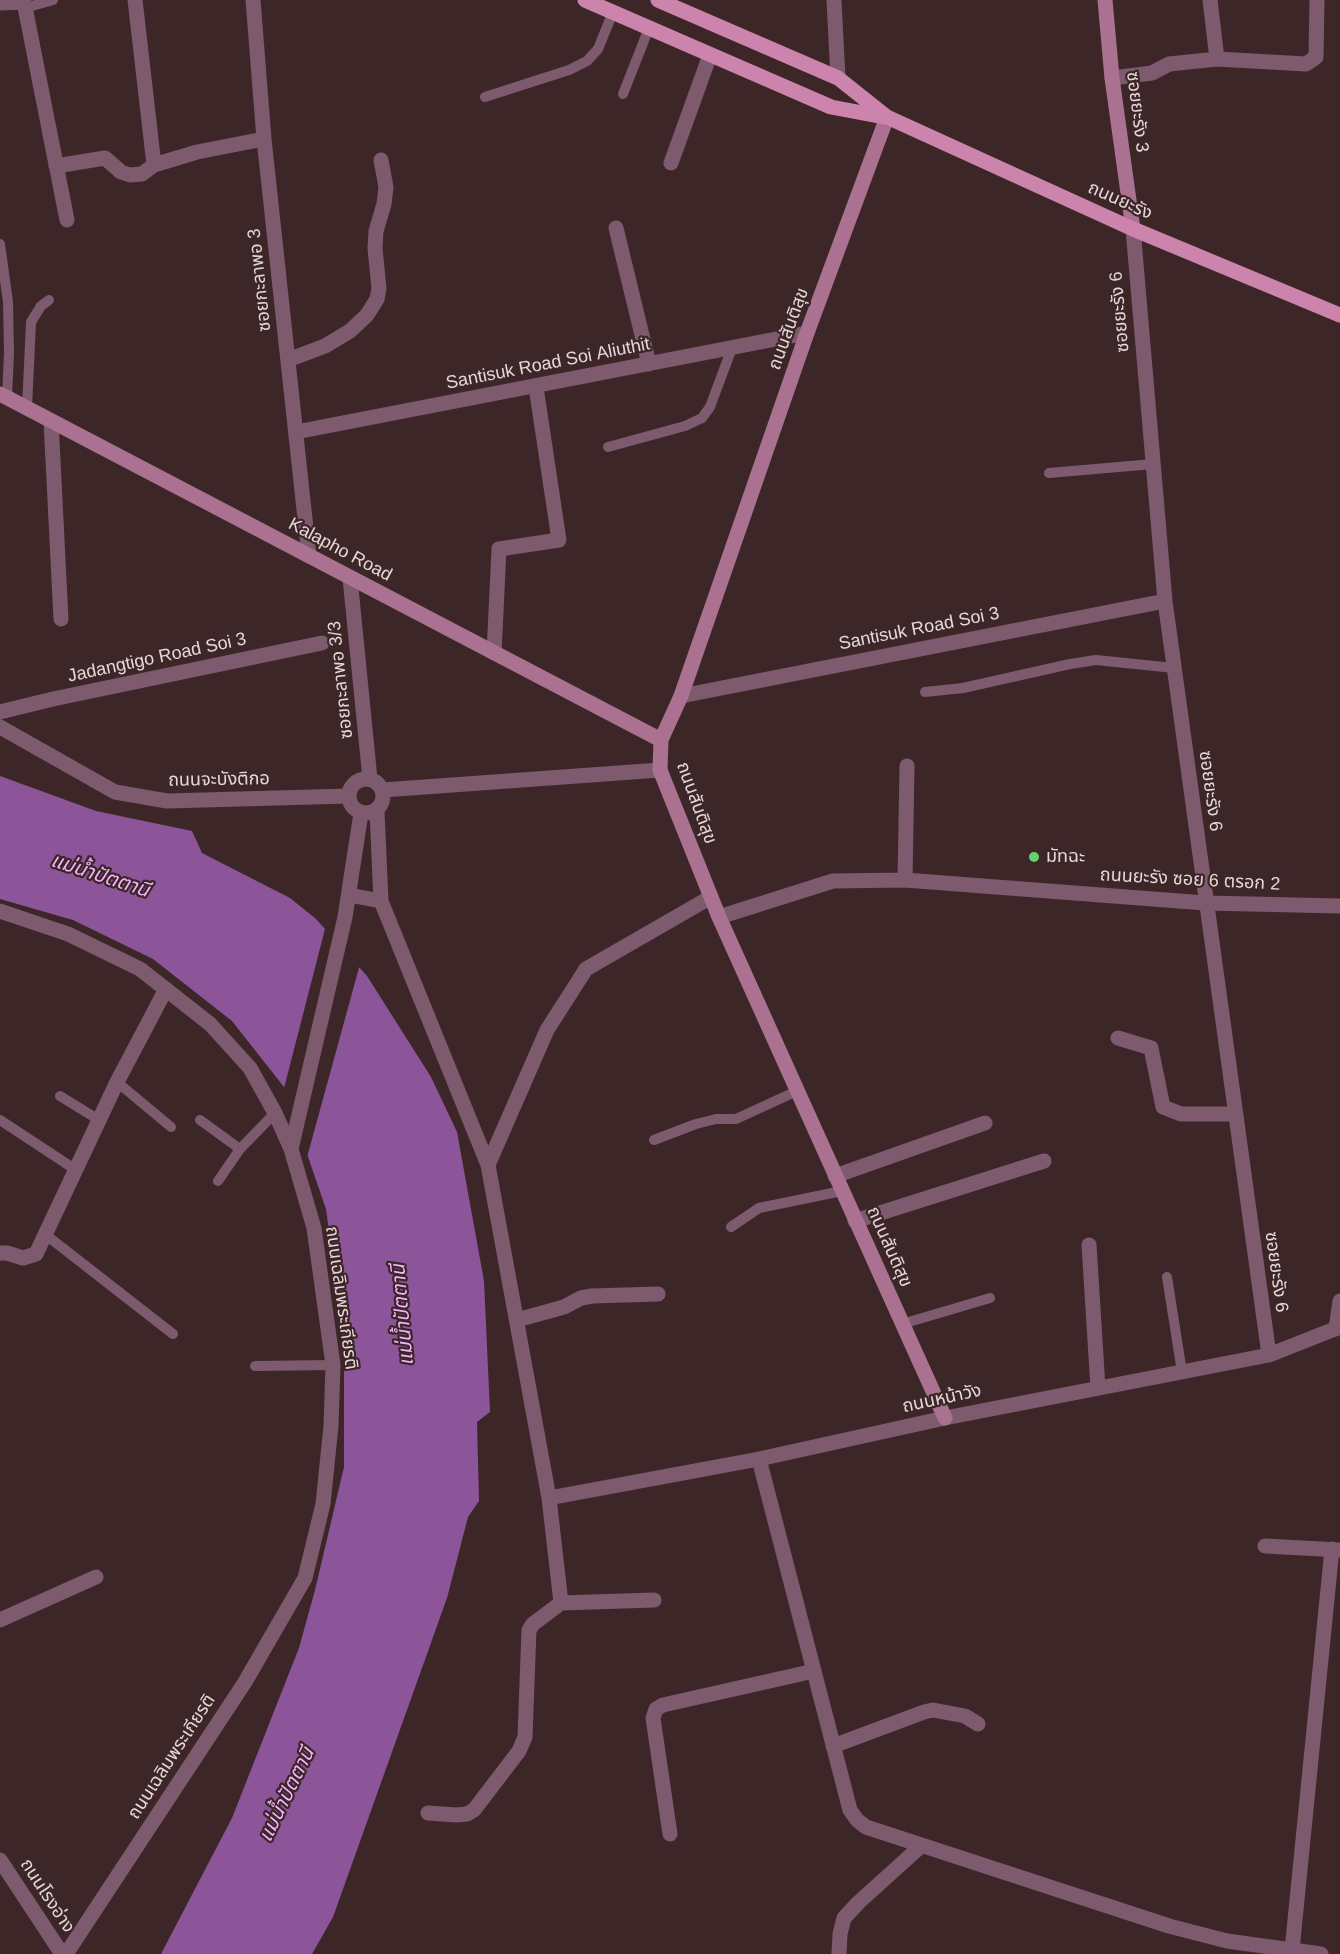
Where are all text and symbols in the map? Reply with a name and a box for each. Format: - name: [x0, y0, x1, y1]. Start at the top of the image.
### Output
- street label: ซอยยะรัง 3: [1121, 70, 1153, 154]
- street label: ถนนยะรัง: [1084, 177, 1156, 225]
- street label: ซอยกะลาพอ 3: [244, 227, 276, 333]
- street label: ซอยยะรัง 6: [1106, 271, 1134, 353]
- street label: ถนนสันติสุข: [764, 285, 814, 373]
- street label: Santisuk Road Soi Aliuthit: [444, 334, 652, 394]
- street label: Kalapho Road: [285, 514, 395, 586]
- street label: Santisuk Road Soi 3: [837, 603, 1001, 655]
- street label: ซอยกะลาพอ 3/3: [324, 620, 358, 740]
- street label: Jadangtigo Road Soi 3: [66, 629, 248, 687]
- street label: ซอยยะรัง 6: [1194, 749, 1226, 833]
- street label: ถนนสันติสุข: [671, 759, 721, 847]
- street label: ถนนจะบังติกอ: [168, 768, 270, 792]
- place label: มัทฉะ: [1046, 846, 1085, 868]
- water label: แม่น้ำปัตตานี: [48, 849, 152, 903]
- marker: มัทฉะ: [1027, 850, 1041, 864]
- street label: ถนนยะรัง ซอย 6 ตรอก 2: [1099, 864, 1281, 896]
- street label: ถนนสันติสุข: [862, 1203, 916, 1291]
- street label: ถนนเฉลิมพระเกียรติ: [320, 1225, 362, 1371]
- street label: ซอยยะรัง 6: [1260, 1230, 1292, 1314]
- water label: แม่น้ำปัตตานี: [387, 1263, 419, 1367]
- street label: ถนนหน้าวัง: [900, 1380, 984, 1418]
- street label: ถนนเฉลิมพระเกียรติ: [124, 1690, 220, 1824]
- water label: แม่น้ำปัตตานี: [254, 1744, 320, 1846]
- street label: ถนนโรงอ่าง: [15, 1855, 79, 1937]

